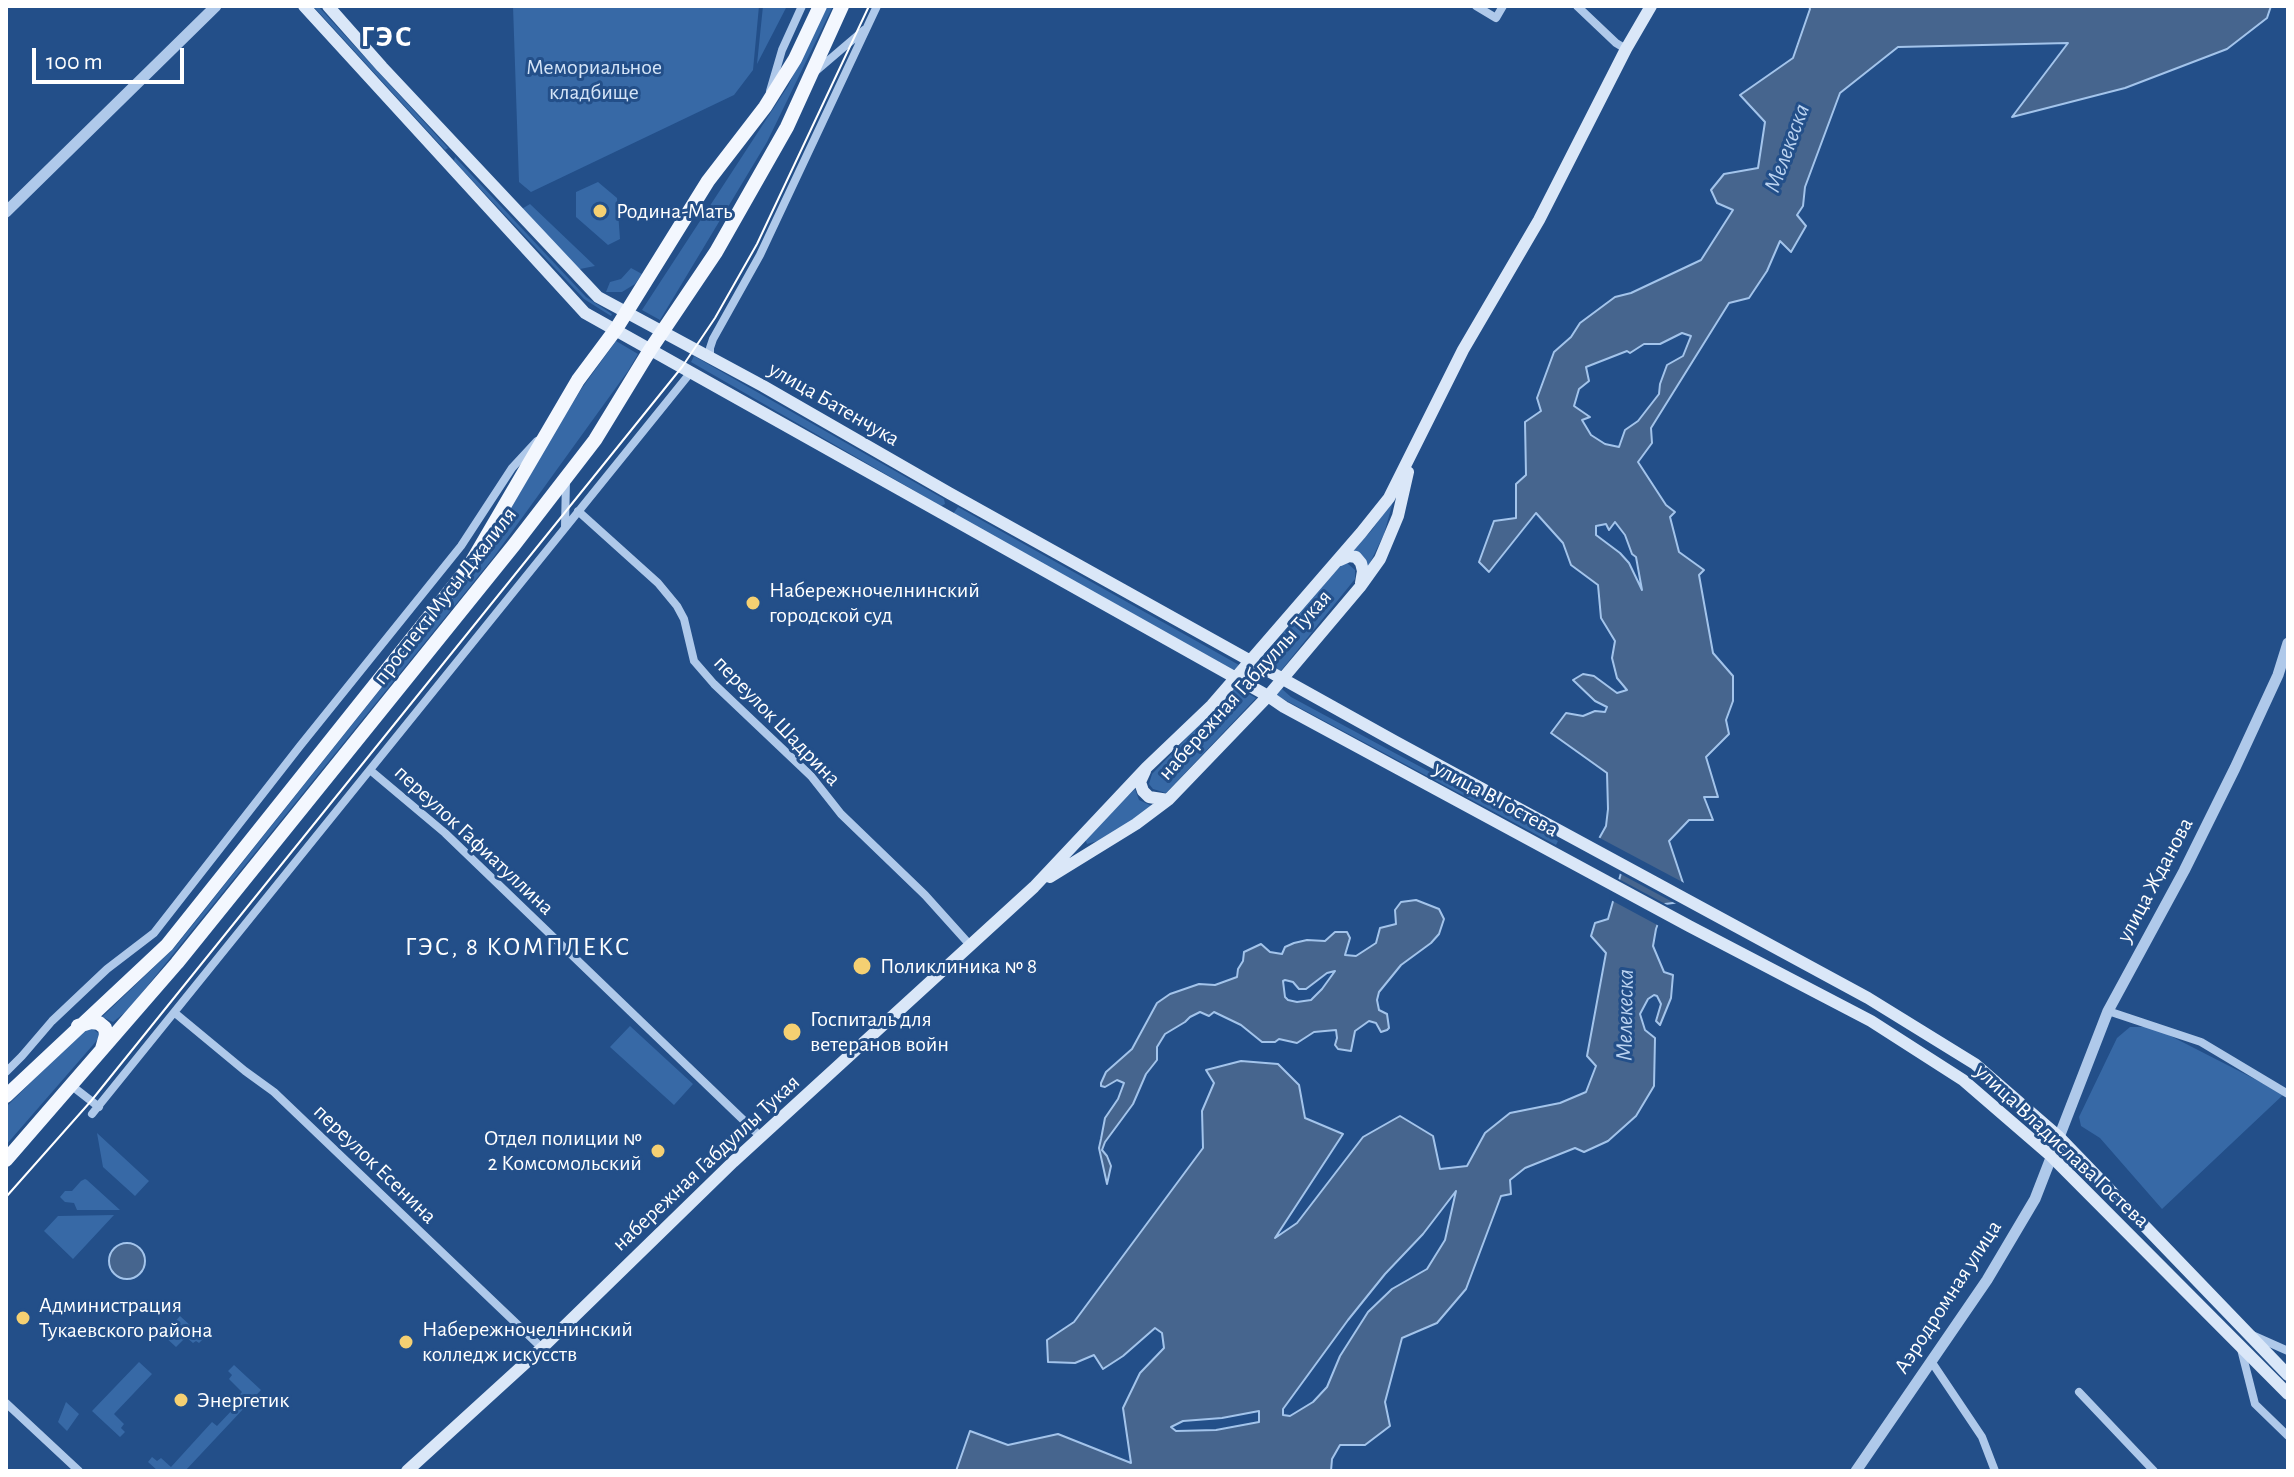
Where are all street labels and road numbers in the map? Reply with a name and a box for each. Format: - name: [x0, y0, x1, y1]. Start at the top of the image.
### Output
- street label: улица Батенчука: [764, 356, 904, 452]
- street label: проспект Мусы Джалиля: [368, 502, 522, 690]
- street label: набережная Габдуллы Тукая: [1153, 584, 1337, 786]
- street label: переулок Шадрина: [708, 650, 846, 792]
- street label: улица В.Гостева: [1429, 755, 1563, 843]
- street label: переулок Гафиатуллина: [389, 759, 559, 921]
- street label: улица Жданова: [2111, 813, 2199, 947]
- street label: улица Владислава Гостева: [1969, 1058, 2155, 1234]
- street label: набережная Габдуллы Тукая: [607, 1069, 805, 1257]
- street label: переулок Есенина: [308, 1099, 442, 1229]
- street label: Аэродромная улица: [1888, 1215, 2008, 1379]

